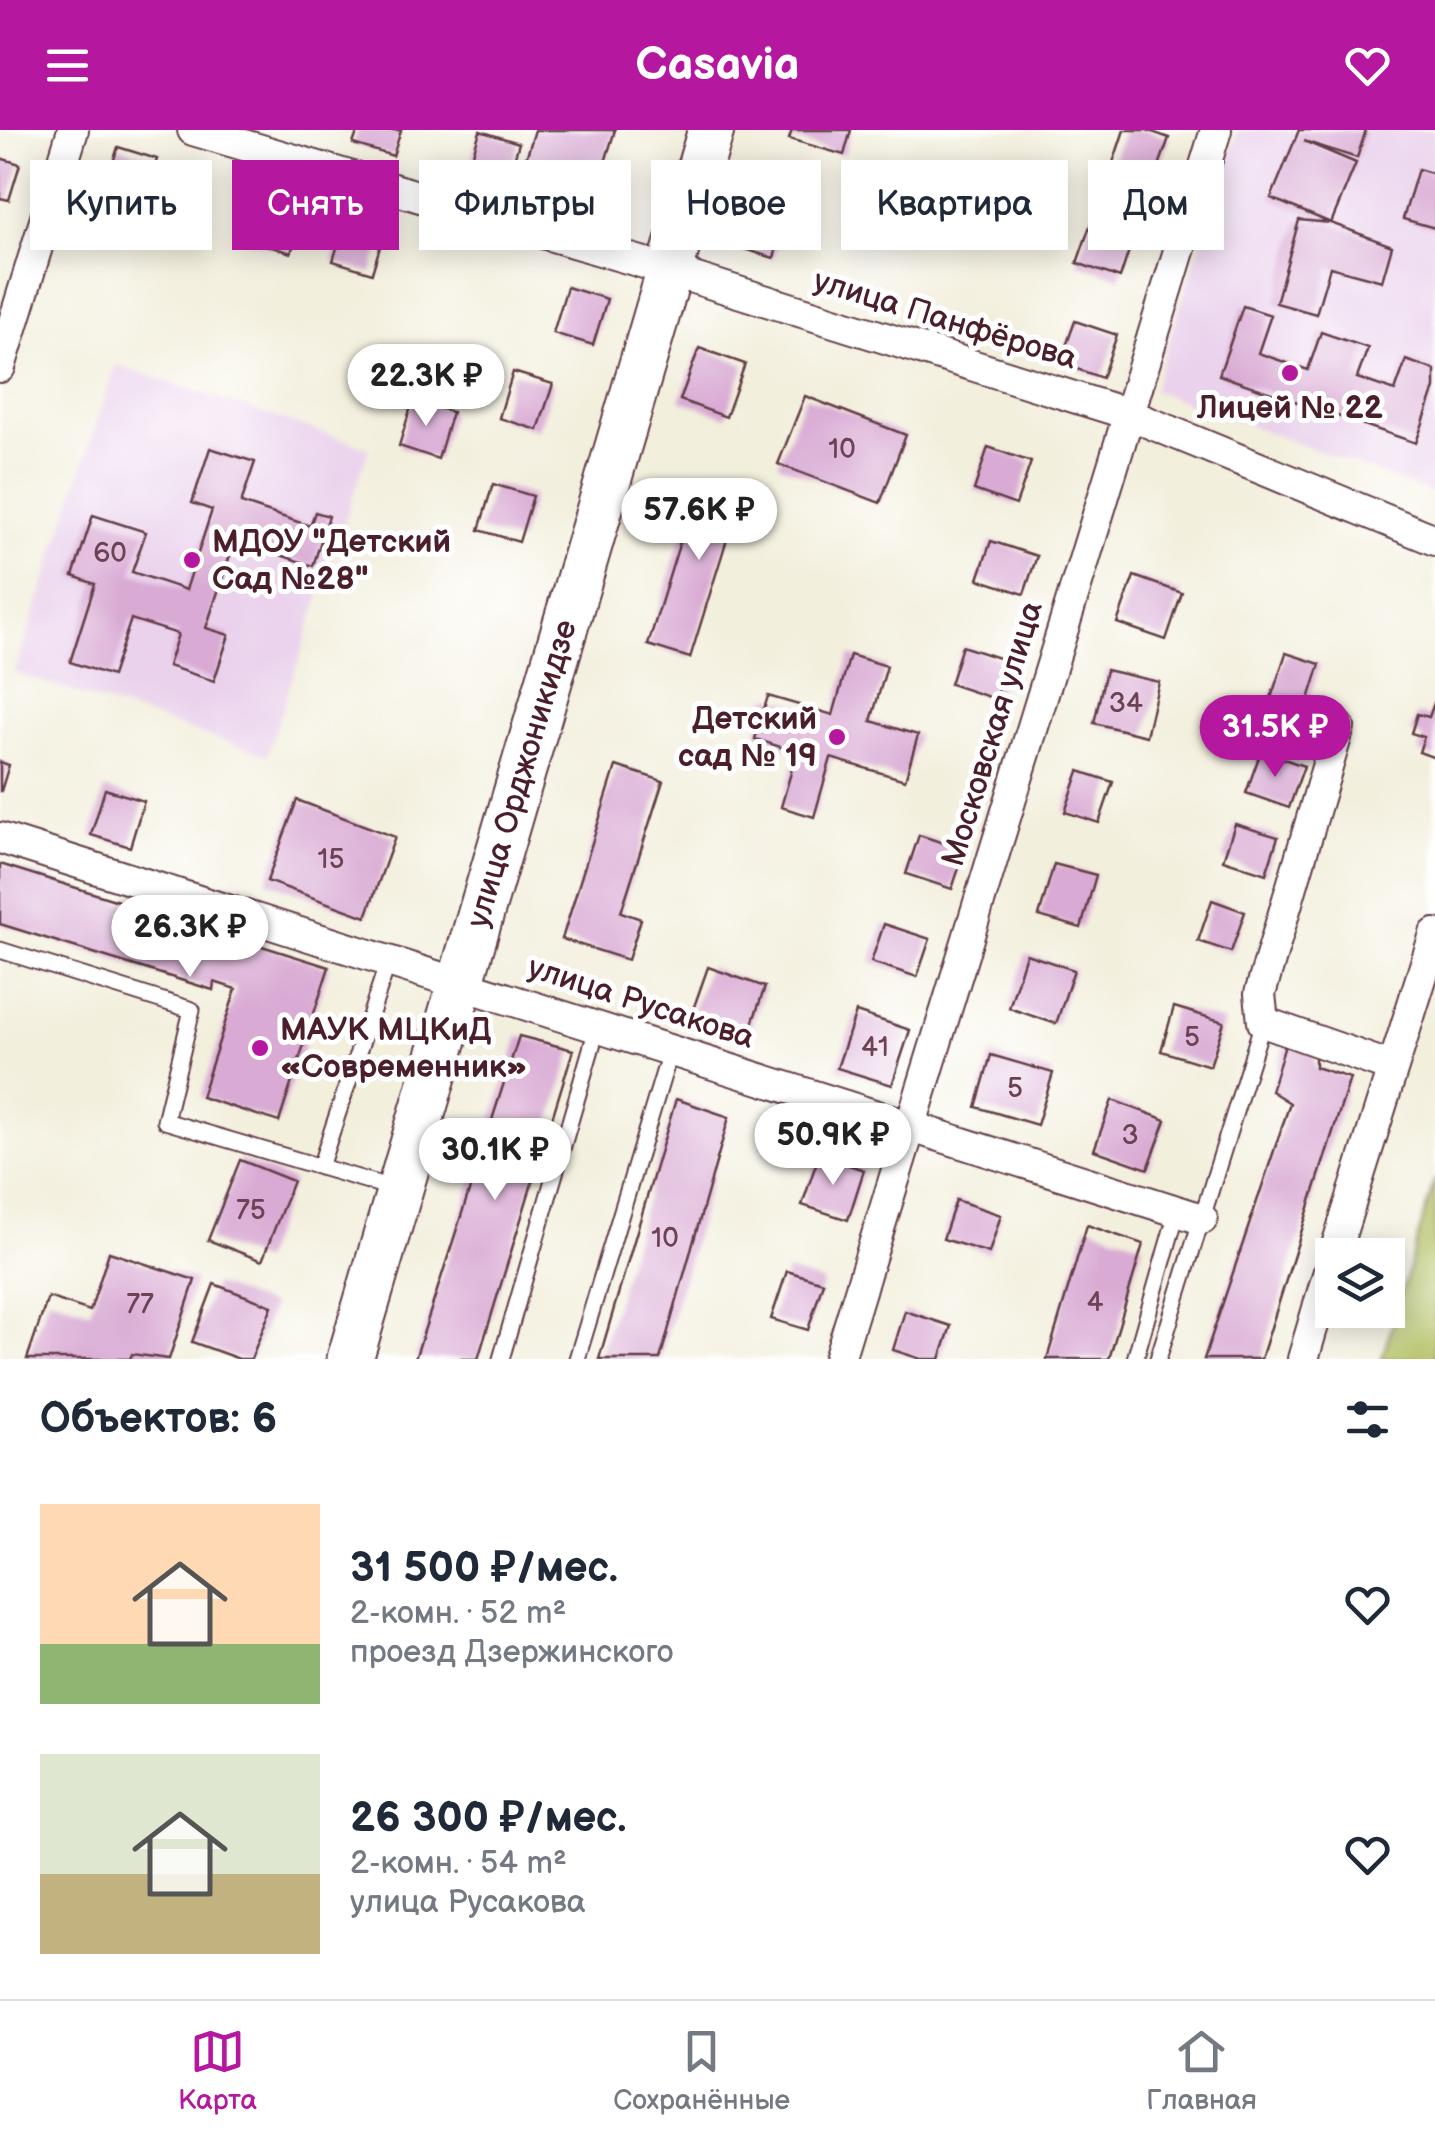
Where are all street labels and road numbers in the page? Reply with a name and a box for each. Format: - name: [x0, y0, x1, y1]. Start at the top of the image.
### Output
- street label: улица Панфёрова: [809, 261, 1081, 379]
- street label: Московская улица: [934, 597, 1052, 871]
- street label: улица Орджоникидзе: [458, 615, 586, 932]
- street label: улица Русакова: [523, 948, 759, 1058]

